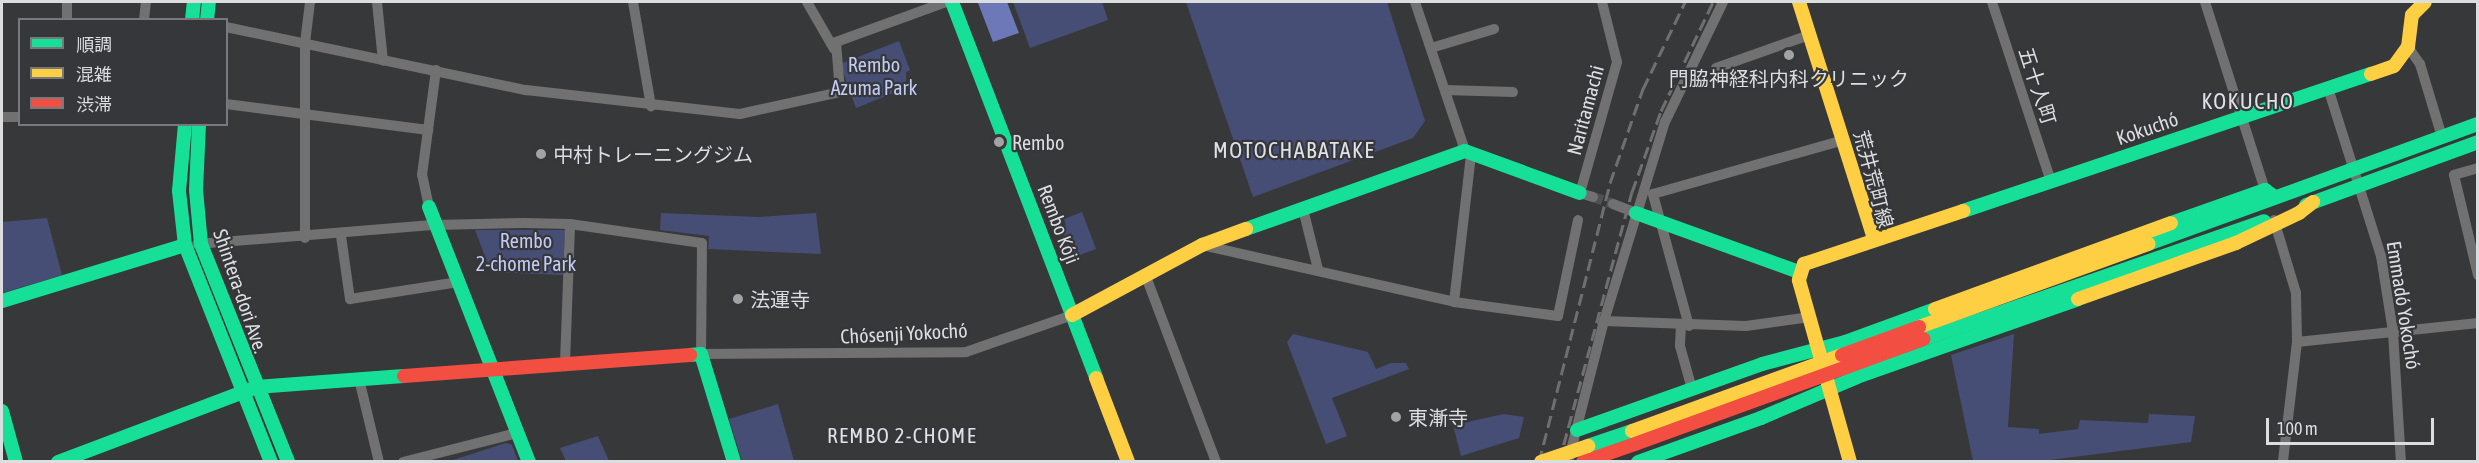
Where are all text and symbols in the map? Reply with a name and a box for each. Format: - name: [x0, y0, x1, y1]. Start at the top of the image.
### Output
- legend: [18, 18, 228, 126]
- text: 順調: [76, 34, 112, 55]
- street label: 五十人町: [2014, 44, 2062, 128]
- marker: 門脇神経科内科クリニック: [1780, 46, 1798, 64]
- park label: Rembo Azuma Park: [831, 52, 917, 99]
- street label: Naritamachi: [1561, 62, 1609, 158]
- text: 混雑: [76, 64, 112, 85]
- place label: 門脇神経科内科クリニック: [1669, 66, 1909, 90]
- district label: KOKUCHO: [2202, 89, 2294, 115]
- text: 渋滞: [76, 94, 112, 115]
- street label: Kokuchó: [2113, 106, 2181, 150]
- street label: 荒井荒町線: [1849, 128, 1899, 230]
- place label: Rembo: [1012, 130, 1064, 154]
- marker: Rembo: [990, 133, 1008, 151]
- district label: MOTOCHABATAKE: [1213, 138, 1375, 164]
- place label: 中村トレーニングジム: [553, 142, 753, 166]
- marker: 中村トレーニングジム: [534, 147, 548, 161]
- street label: Rembo Kóji: [1033, 181, 1085, 267]
- street label: Shintera-dori Ave.: [209, 226, 273, 356]
- park label: Rembo 2-chome Park: [476, 228, 576, 275]
- street label: Emmadó Yokochó: [2382, 239, 2426, 371]
- place label: 法運寺: [750, 287, 810, 311]
- marker: 法運寺: [731, 292, 745, 306]
- street label: Chósenji Yokochó: [840, 318, 968, 348]
- place label: 東漸寺: [1408, 405, 1468, 429]
- scale bar: [2269, 406, 2437, 444]
- marker: 東漸寺: [1389, 410, 1403, 424]
- text: 100 m: [2277, 418, 2318, 439]
- district label: REMBO 2-CHOME: [827, 422, 977, 448]

